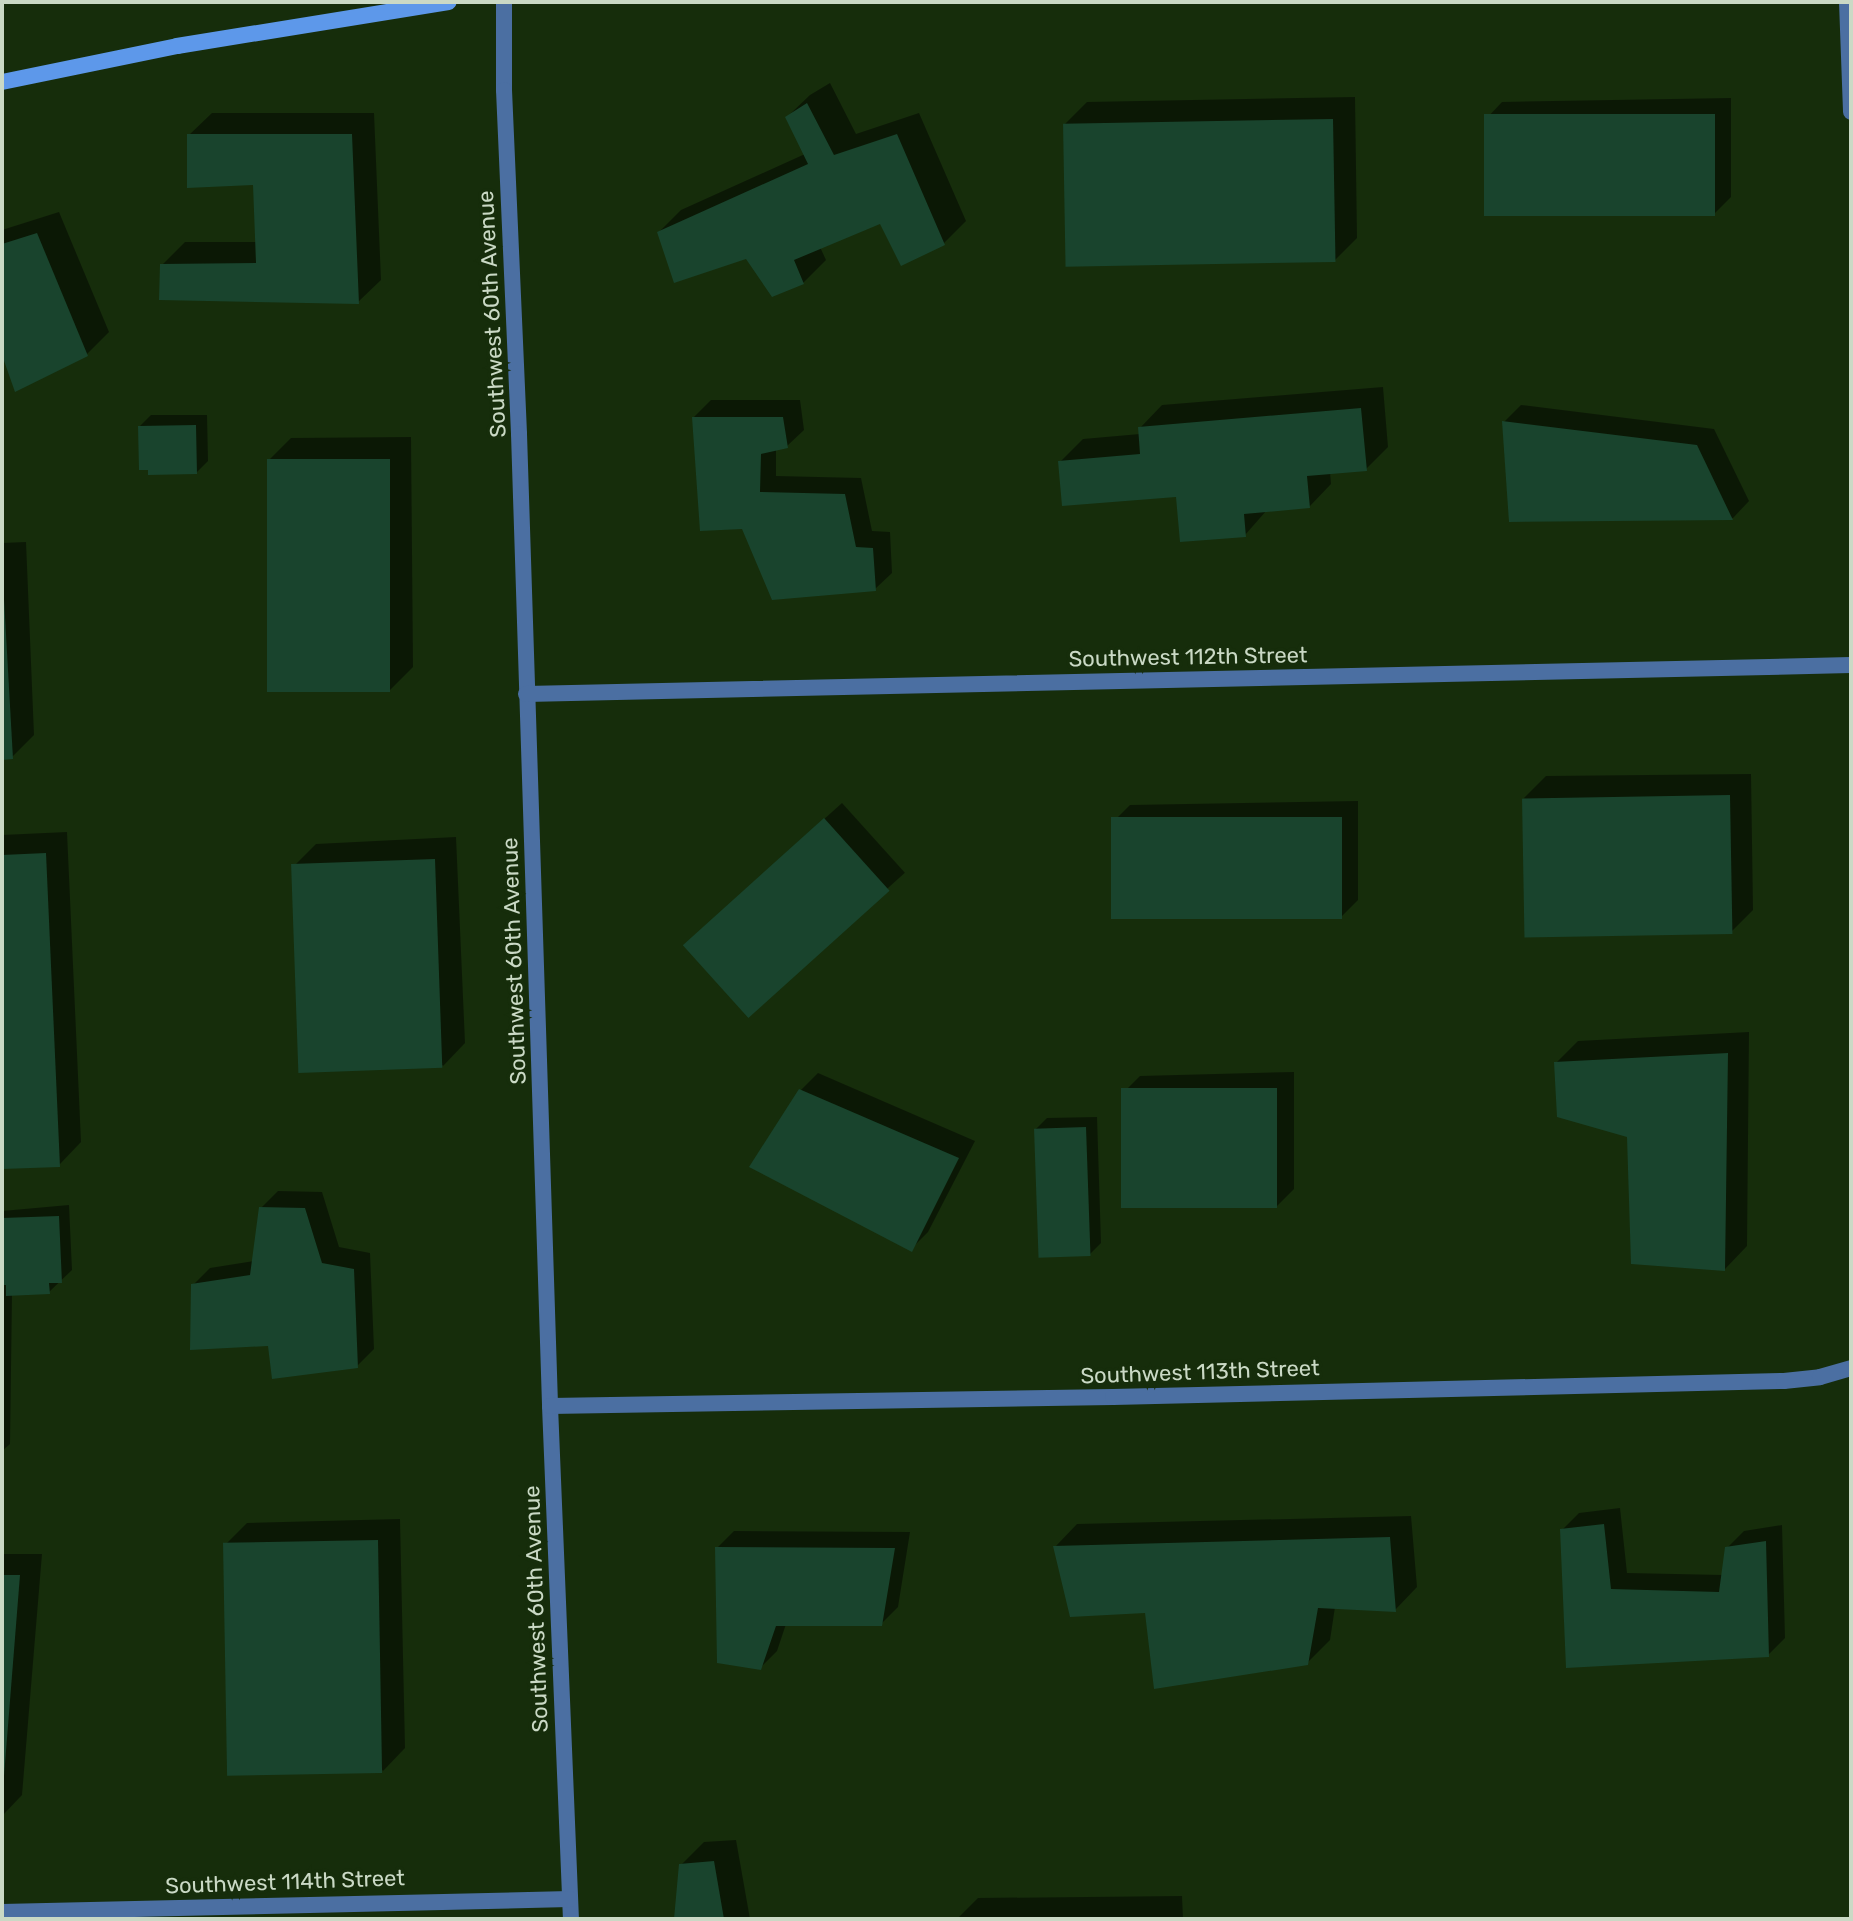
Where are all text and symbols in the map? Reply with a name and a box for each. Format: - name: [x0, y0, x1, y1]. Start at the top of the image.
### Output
- street label: Southwest 60th Avenue: [472, 190, 512, 438]
- street label: Southwest 112th Street: [1068, 642, 1308, 672]
- street label: Southwest 60th Avenue: [496, 837, 532, 1085]
- street label: Southwest 113th Street: [1080, 1355, 1320, 1389]
- street label: Southwest 60th Avenue: [518, 1485, 554, 1733]
- street label: Southwest 114th Street: [165, 1865, 405, 1899]

